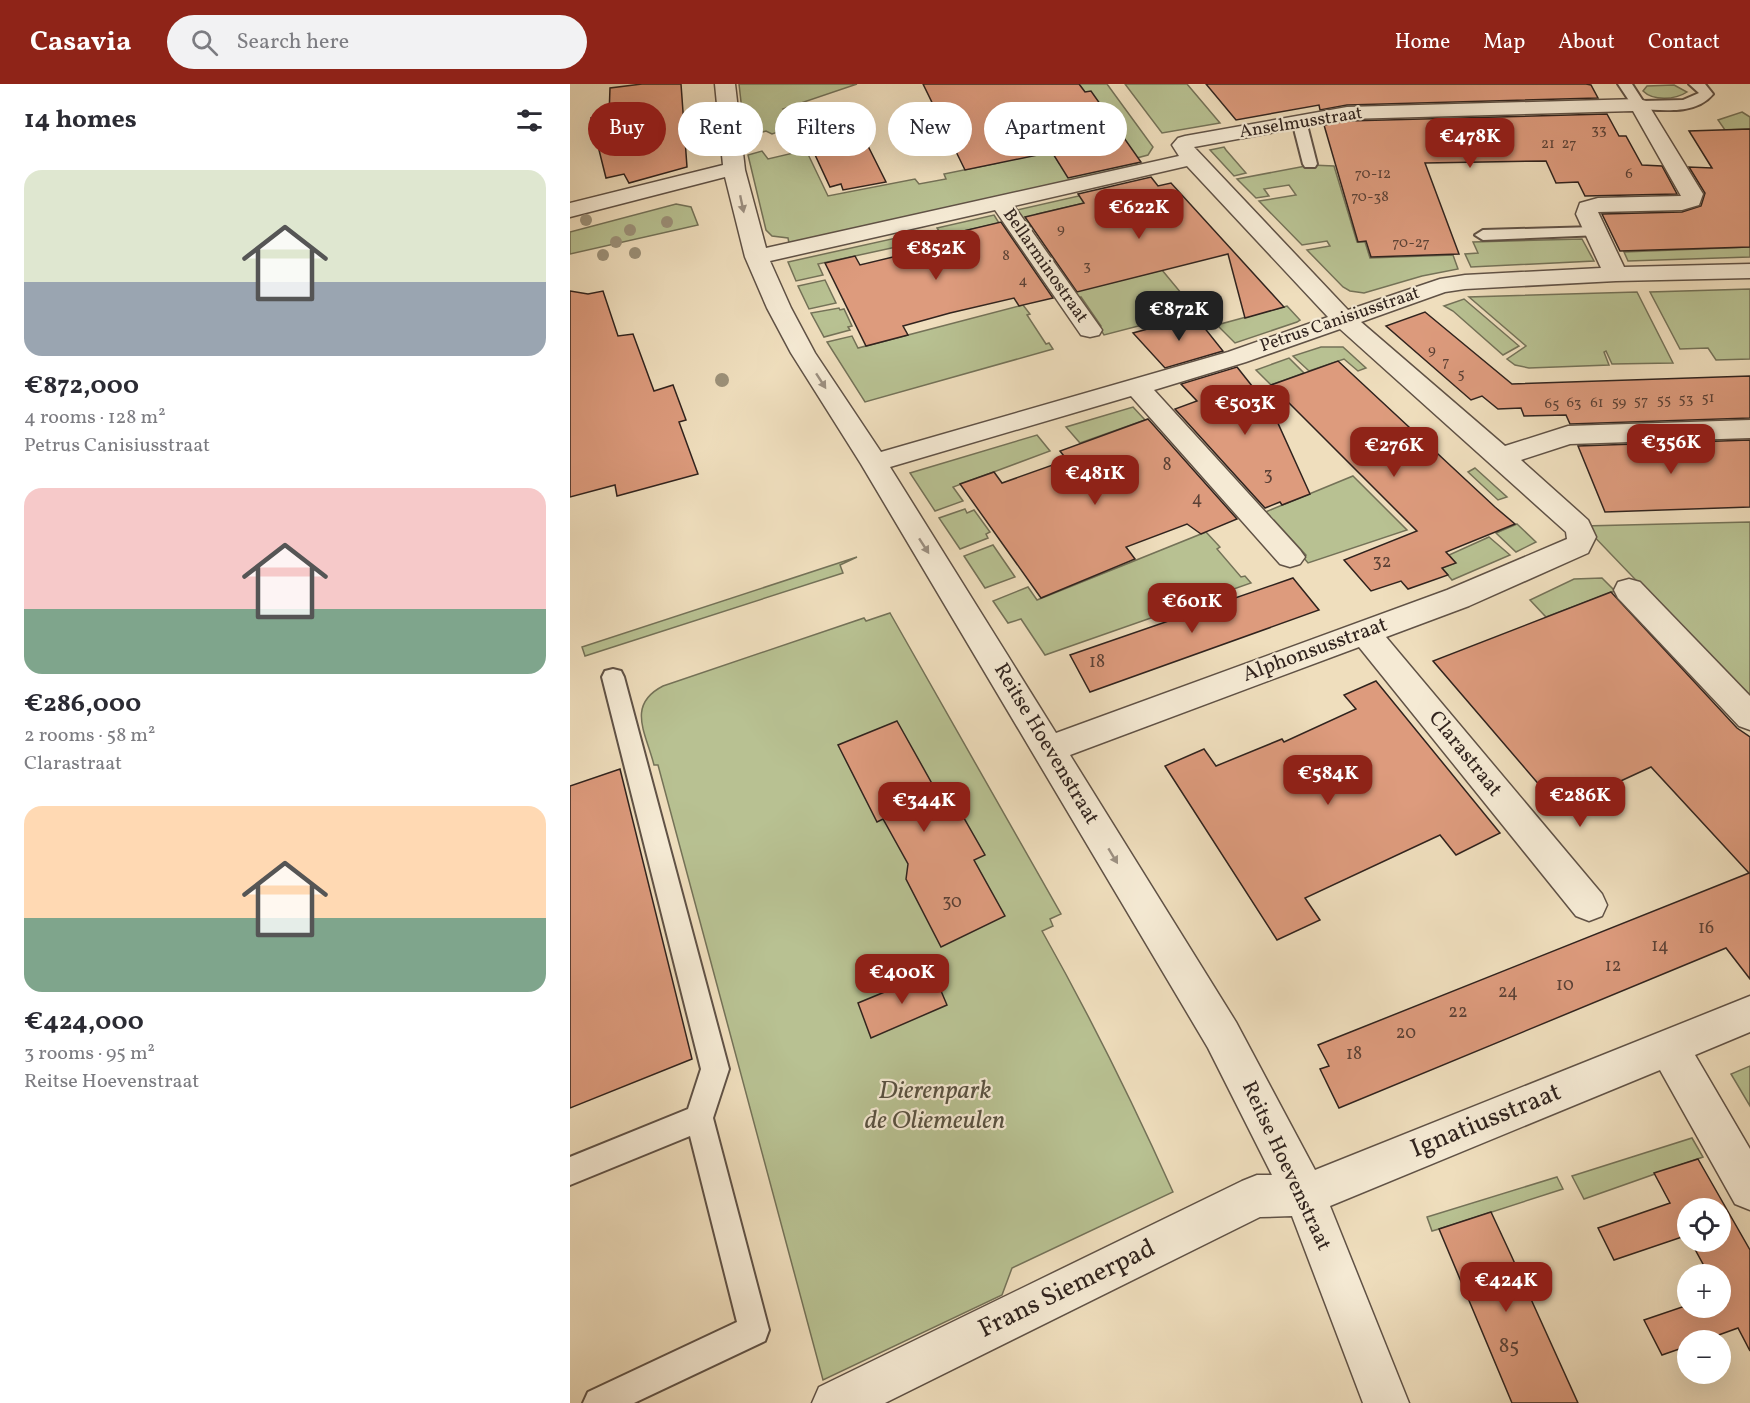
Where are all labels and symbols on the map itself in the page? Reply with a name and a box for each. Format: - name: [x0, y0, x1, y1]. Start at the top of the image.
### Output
- street label: Anselmusstraat: [1238, 101, 1364, 145]
- pin: €478K: [1428, 118, 1512, 169]
- house number: 33: [1591, 120, 1607, 141]
- house number: 21: [1541, 134, 1555, 155]
- house number: 27: [1562, 134, 1576, 155]
- house number: 70-12: [1355, 164, 1391, 185]
- house number: 6: [1625, 164, 1633, 185]
- house number: 70-38: [1351, 187, 1389, 208]
- pin: €622K: [1097, 189, 1181, 240]
- one-way arrow: [737, 195, 747, 213]
- street label: Bellarminostraat: [996, 204, 1094, 328]
- house number: 9: [1057, 219, 1065, 240]
- pin: €852K: [894, 230, 978, 281]
- house number: 70-27: [1392, 233, 1430, 254]
- house number: 8: [1002, 246, 1010, 267]
- house number: 3: [1083, 256, 1091, 277]
- house number: 4: [1019, 271, 1028, 292]
- street label: Petrus Canisiusstraat: [1257, 281, 1423, 359]
- pin: €872K: [1137, 291, 1221, 342]
- house number: 9: [1428, 340, 1436, 361]
- house number: 7: [1442, 352, 1450, 373]
- house number: 5: [1457, 364, 1465, 385]
- one-way arrow: [815, 373, 826, 389]
- pin: €503K: [1203, 385, 1287, 436]
- house number: 51: [1701, 388, 1715, 409]
- house number: 53: [1679, 389, 1693, 410]
- house number: 55: [1657, 390, 1671, 411]
- house number: 57: [1634, 391, 1648, 412]
- house number: 59: [1612, 392, 1627, 413]
- house number: 63: [1566, 393, 1582, 414]
- house number: 61: [1590, 393, 1604, 414]
- house number: 65: [1545, 394, 1559, 415]
- pin: €356K: [1629, 424, 1713, 475]
- pin: €276K: [1352, 427, 1436, 478]
- house number: 8: [1162, 453, 1172, 478]
- pin: €481K: [1053, 455, 1137, 506]
- house number: 3: [1263, 463, 1273, 488]
- house number: 4: [1192, 487, 1202, 512]
- one-way arrow: [919, 538, 930, 555]
- house number: 32: [1373, 550, 1391, 575]
- pin: €601K: [1150, 583, 1234, 634]
- street label: Alphonsusstraat: [1239, 610, 1391, 690]
- house number: 18: [1089, 650, 1105, 675]
- street label: Reitse Hoevenstraat: [986, 658, 1106, 830]
- street label: Clarastraat: [1421, 705, 1509, 803]
- pin: €584K: [1286, 755, 1370, 806]
- pin: €286K: [1538, 777, 1622, 828]
- pin: €344K: [882, 782, 966, 833]
- one-way arrow: [1108, 848, 1119, 864]
- house number: 30: [942, 890, 962, 915]
- house number: 16: [1698, 916, 1714, 941]
- house number: 14: [1651, 934, 1669, 959]
- pin: €400K: [860, 954, 944, 1005]
- house number: 12: [1605, 954, 1621, 979]
- house number: 10: [1556, 973, 1574, 998]
- house number: 24: [1498, 980, 1518, 1005]
- house number: 22: [1448, 1000, 1468, 1025]
- house number: 20: [1396, 1021, 1416, 1046]
- house number: 18: [1346, 1042, 1362, 1067]
- park label: Dierenpark de Oliemeulen: [865, 1073, 1005, 1139]
- street label: Ignatiusstraat: [1405, 1075, 1567, 1167]
- street label: Reitse Hoevenstraat: [1234, 1077, 1338, 1255]
- street label: Frans Siemerpad: [972, 1231, 1162, 1347]
- pin: €424K: [1464, 1262, 1548, 1313]
- house number: 85: [1499, 1332, 1519, 1361]

